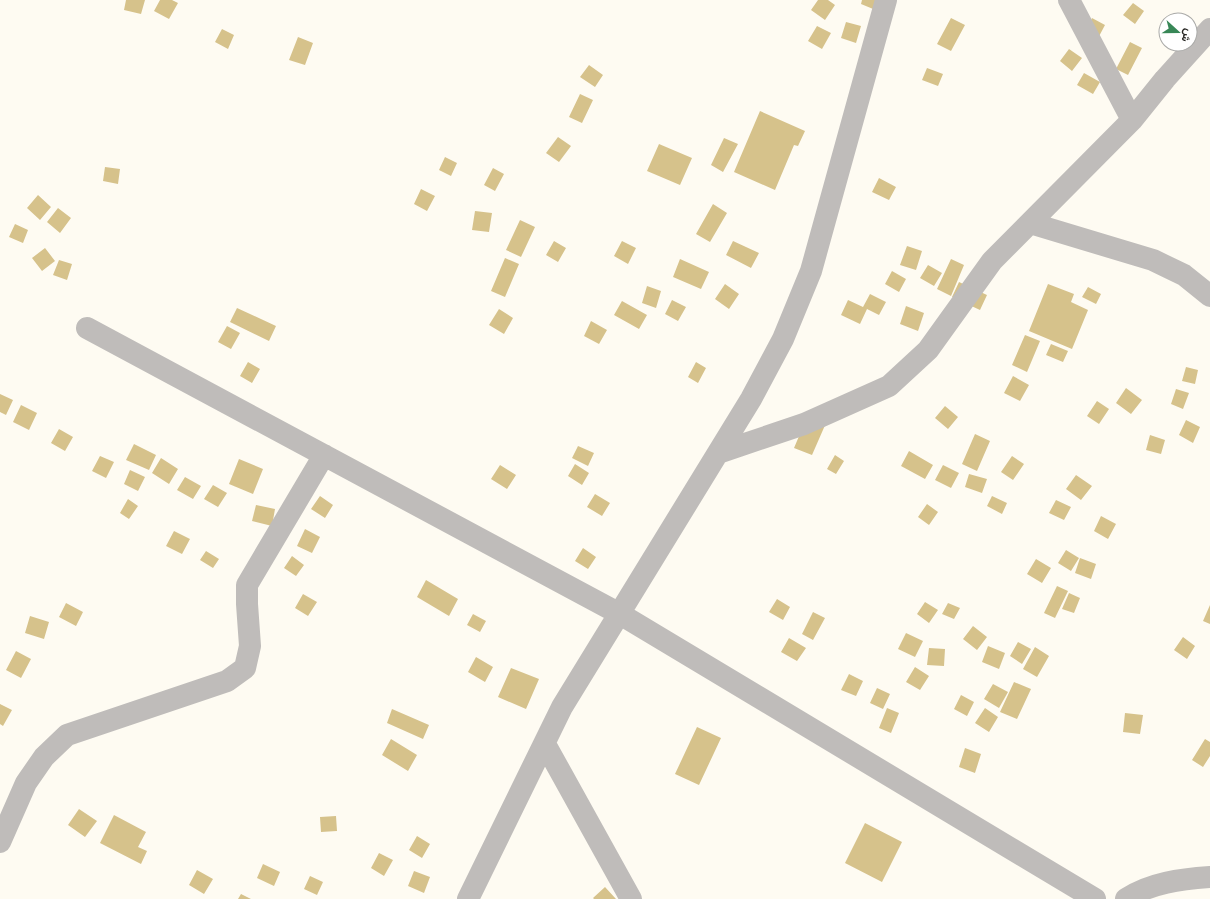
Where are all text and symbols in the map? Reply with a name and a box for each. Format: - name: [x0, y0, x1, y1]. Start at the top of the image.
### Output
- north arrow: [1158, 12, 1198, 52]
- text: ش: [1178, 27, 1195, 44]

